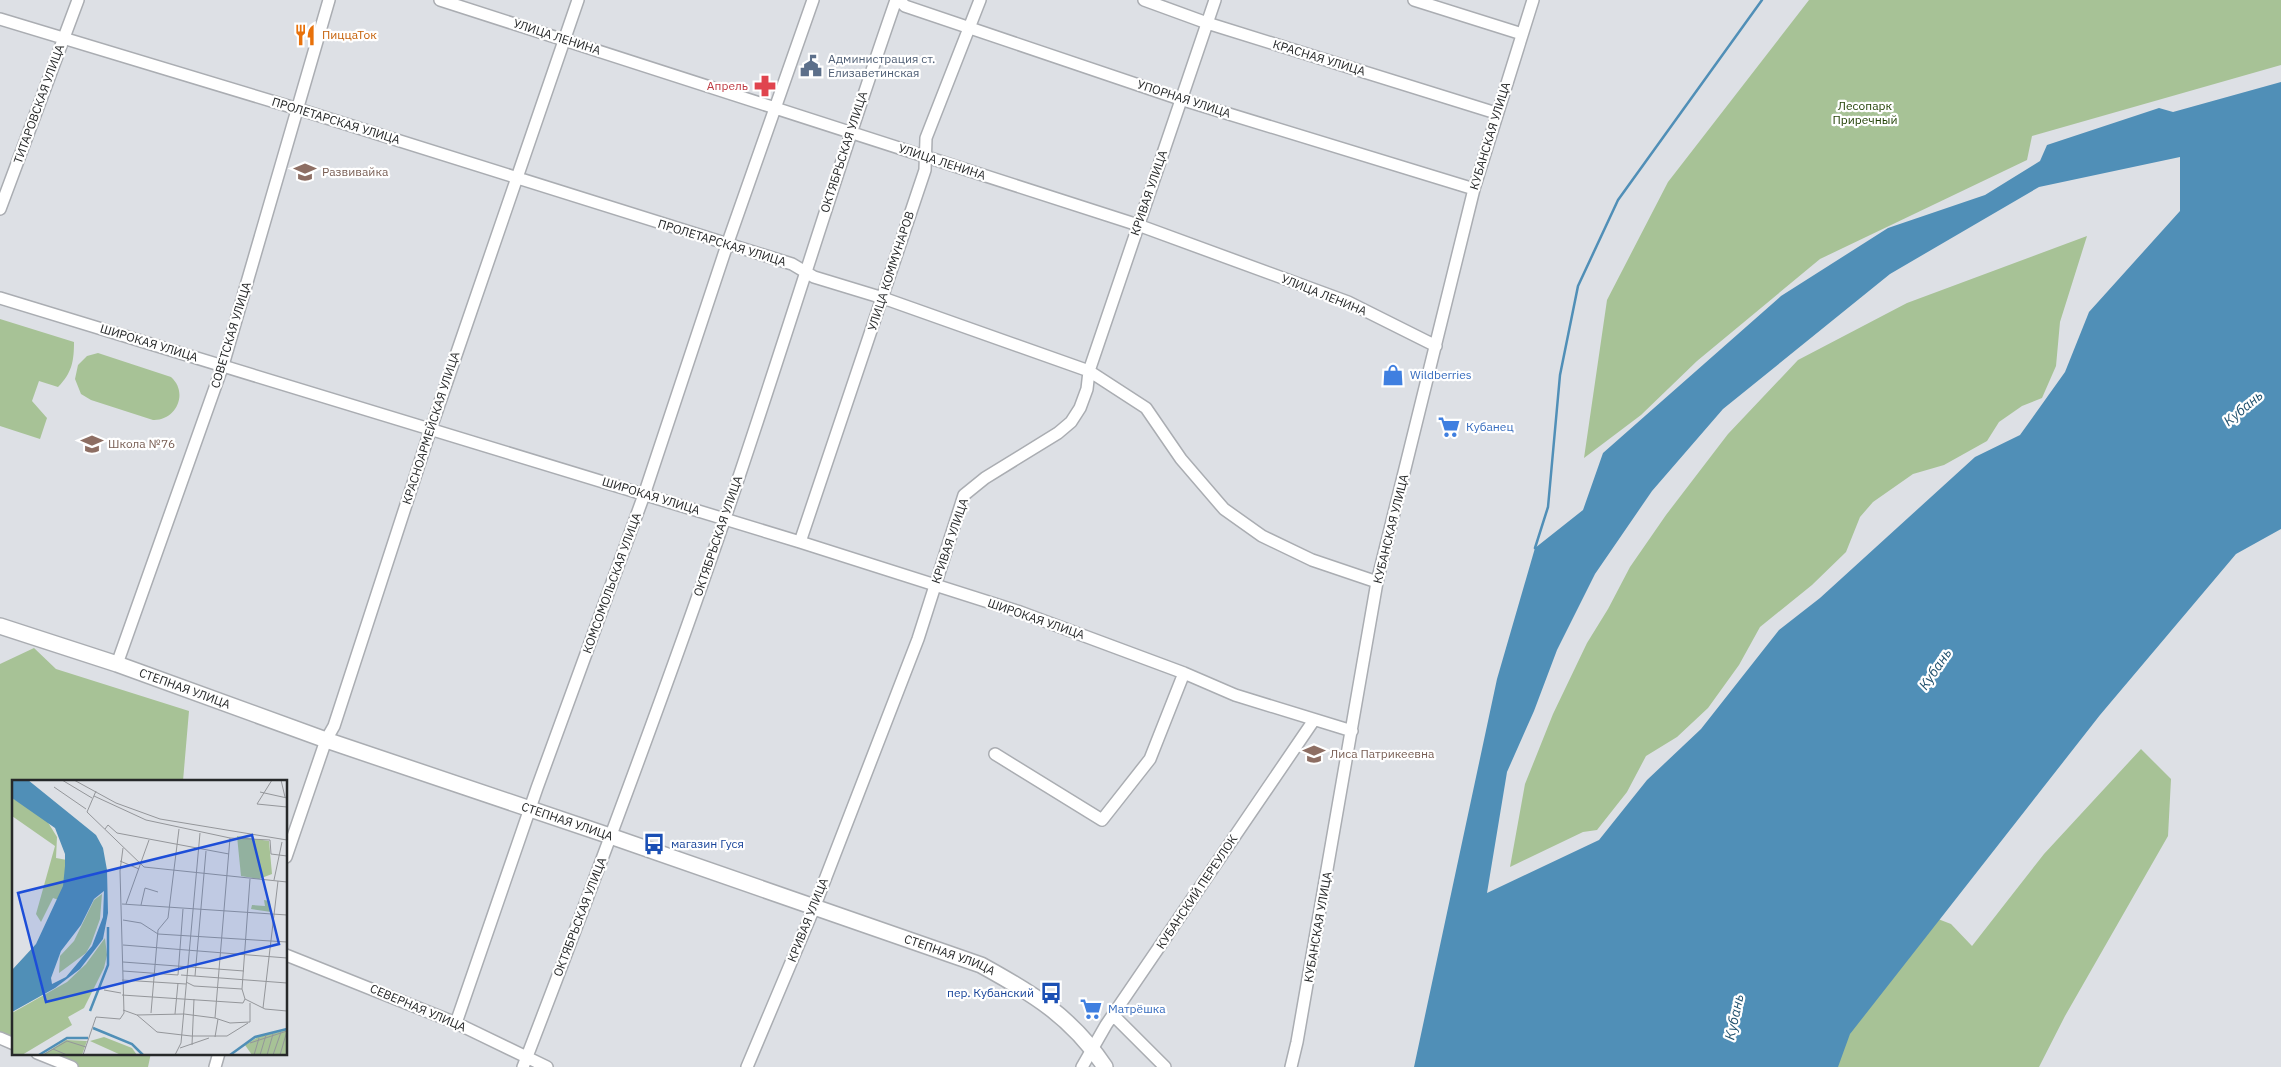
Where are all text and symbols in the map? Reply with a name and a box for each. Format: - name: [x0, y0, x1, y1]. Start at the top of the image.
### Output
- street label: УЛИЦА ЛЕНИНА: [512, 15, 603, 58]
- restaurant icon: ПиццаТок: [292, 22, 318, 48]
- place label: ПиццаТок: [322, 27, 377, 42]
- street label: КРАСНАЯ УЛИЦА: [1271, 36, 1368, 79]
- street label: ТИТАРОВСКАЯ УЛИЦА: [10, 42, 67, 166]
- place label: Администрация ст. Елизаветинская: [828, 51, 935, 80]
- public building icon: Администрация ст. Елизаветинская: [798, 53, 824, 79]
- pharmacy icon: Апрель: [752, 73, 778, 99]
- street label: УПОРНАЯ УЛИЦА: [1135, 76, 1233, 121]
- place label: Апрель: [707, 78, 748, 93]
- street label: КУБАНСКАЯ УЛИЦА: [1466, 80, 1513, 192]
- street label: ОКТЯБРЬСКАЯ УЛИЦА: [817, 89, 870, 214]
- street label: ПРОЛЕТАРСКАЯ УЛИЦА: [270, 94, 402, 147]
- park label: Лесопарк Приречный: [1832, 98, 1898, 127]
- street label: УЛИЦА ЛЕНИНА: [897, 140, 988, 183]
- street label: КРИВАЯ УЛИЦА: [1127, 148, 1170, 238]
- school or university icon: Развивайка: [292, 159, 318, 185]
- place label: Развивайка: [322, 164, 389, 179]
- street label: УЛИЦА КОММУНАРОВ: [864, 209, 917, 333]
- street label: ПРОЛЕТАРСКАЯ УЛИЦА: [656, 216, 788, 269]
- street label: УЛИЦА ЛЕНИНА: [1279, 271, 1369, 319]
- street label: СОВЕТСКАЯ УЛИЦА: [207, 280, 254, 390]
- street label: ШИРОКАЯ УЛИЦА: [98, 321, 200, 365]
- street label: КРАСНОАРМЕЙСКАЯ УЛИЦА: [399, 349, 462, 506]
- shop icon: Wildberries: [1380, 362, 1406, 388]
- place label: Wildberries: [1410, 367, 1472, 382]
- water label: Кубань: [2220, 386, 2266, 430]
- supermarket icon: Кубанец: [1436, 414, 1462, 440]
- place label: Кубанец: [1466, 419, 1514, 434]
- school or university icon: Школа №76: [79, 431, 105, 457]
- place label: Школа №76: [108, 436, 175, 451]
- street label: КУБАНСКАЯ УЛИЦА: [1370, 472, 1411, 585]
- street label: ОКТЯБРЬСКАЯ УЛИЦА: [690, 473, 745, 598]
- street label: ШИРОКАЯ УЛИЦА: [600, 474, 702, 518]
- street label: КРИВАЯ УЛИЦА: [928, 496, 971, 586]
- street label: КОМСОМОЛЬСКАЯ УЛИЦА: [579, 510, 644, 655]
- street label: ШИРОКАЯ УЛИЦА: [986, 595, 1087, 642]
- water label: Кубань: [1915, 645, 1955, 693]
- street label: СТЕПНАЯ УЛИЦА: [137, 665, 233, 712]
- school or university icon: Лиса Патрикеевна: [1301, 741, 1327, 767]
- place label: Лиса Патрикеевна: [1330, 746, 1435, 761]
- inset map: [12, 780, 288, 1054]
- street label: СТЕПНАЯ УЛИЦА: [519, 799, 616, 844]
- bus stop icon: магазин Гуся: [641, 831, 667, 857]
- street label: КУБАНСКИЙ ПЕРЕУЛОК: [1153, 832, 1241, 952]
- place label: магазин Гуся: [671, 836, 744, 851]
- street label: ОКТЯБРЬСКАЯ УЛИЦА: [550, 855, 609, 979]
- street label: КУБАНСКАЯ УЛИЦА: [1300, 870, 1335, 983]
- street label: КРИВАЯ УЛИЦА: [784, 875, 831, 964]
- street label: СТЕПНАЯ УЛИЦА: [902, 931, 998, 979]
- bus stop icon: пер. Кубанский: [1038, 980, 1064, 1006]
- street label: СЕВЕРНАЯ УЛИЦА: [368, 981, 469, 1035]
- place label: пер. Кубанский: [947, 985, 1034, 1000]
- water label: Кубань: [1720, 993, 1748, 1041]
- supermarket icon: Матрёшка: [1078, 996, 1104, 1022]
- place label: Матрёшка: [1108, 1001, 1166, 1016]

